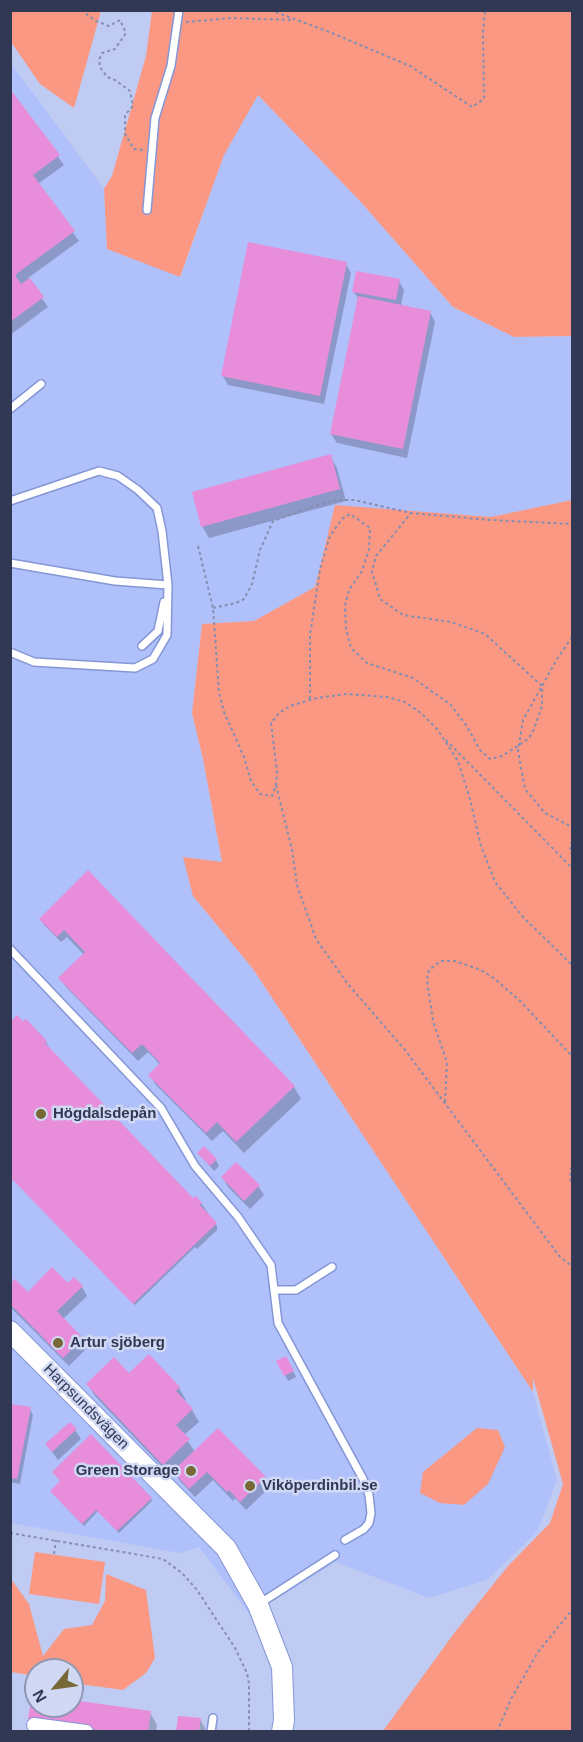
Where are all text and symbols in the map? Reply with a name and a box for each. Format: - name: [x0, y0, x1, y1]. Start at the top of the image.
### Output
- place label: Högdalsdepån: [53, 1105, 156, 1123]
- marker: Högdalsdepån: [34, 1107, 48, 1121]
- place label: Artur sjöberg: [70, 1334, 165, 1352]
- marker: Artur sjöberg: [51, 1336, 65, 1350]
- street label: Harpsundsvägen: [40, 1361, 132, 1453]
- place label: Green Storage: [76, 1462, 179, 1480]
- marker: Green Storage: [184, 1464, 198, 1478]
- place label: Viköperdinbil.se: [262, 1477, 378, 1495]
- marker: Viköperdinbil.se: [243, 1479, 257, 1493]
- north arrow: [24, 1658, 84, 1718]
- text: N: [29, 1687, 50, 1705]

